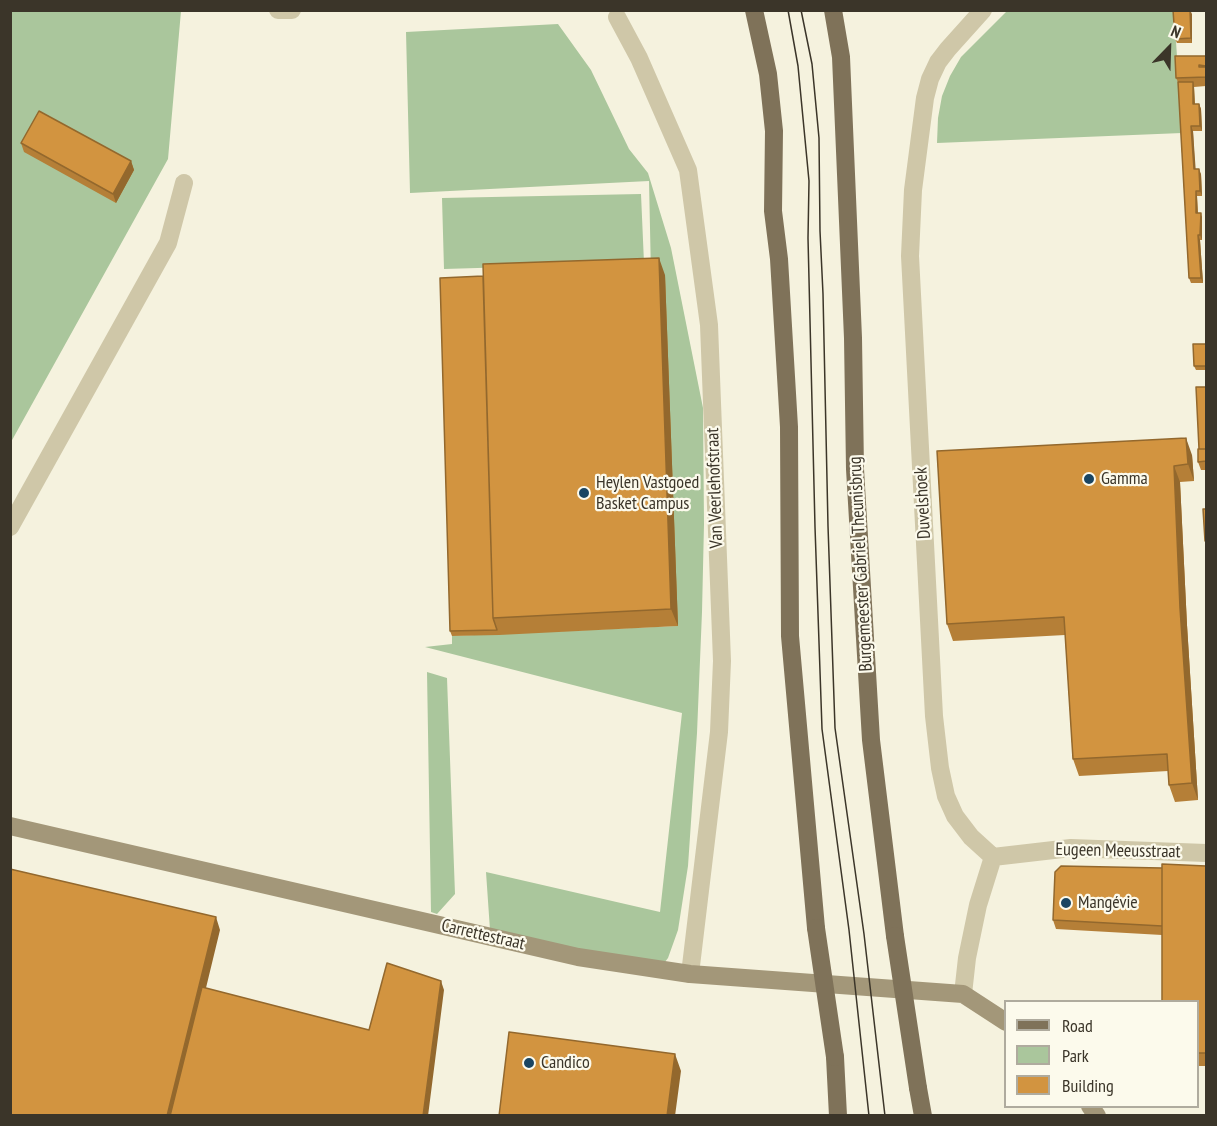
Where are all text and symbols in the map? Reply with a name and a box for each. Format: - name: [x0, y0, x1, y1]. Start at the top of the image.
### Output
- north arrow: [1139, 18, 1199, 78]
- text: N: [1168, 21, 1184, 42]
- street label: Van Veerlehofstraat: [702, 427, 728, 549]
- street label: Burgemeester Gabriel Theunisbrug: [845, 456, 877, 672]
- street label: Duvelshoek: [910, 466, 936, 540]
- place label: Gamma: [1101, 468, 1148, 490]
- place label: Heylen Vastgoed Basket Campus: [596, 472, 699, 514]
- marker: Gamma: [1082, 472, 1096, 486]
- marker: Heylen Vastgoed Basket Campus: [577, 486, 591, 500]
- street label: Eugeen Meeusstraat: [1055, 839, 1181, 863]
- place label: Mangévie: [1078, 892, 1138, 914]
- marker: Mangévie: [1059, 896, 1073, 910]
- street label: Carrettestraat: [439, 915, 527, 955]
- legend: [1004, 1000, 1199, 1108]
- text: Road: [1062, 1014, 1093, 1037]
- text: Park: [1062, 1044, 1089, 1067]
- place label: Candico: [541, 1052, 590, 1074]
- marker: Candico: [522, 1056, 536, 1070]
- text: Building: [1062, 1074, 1114, 1097]

